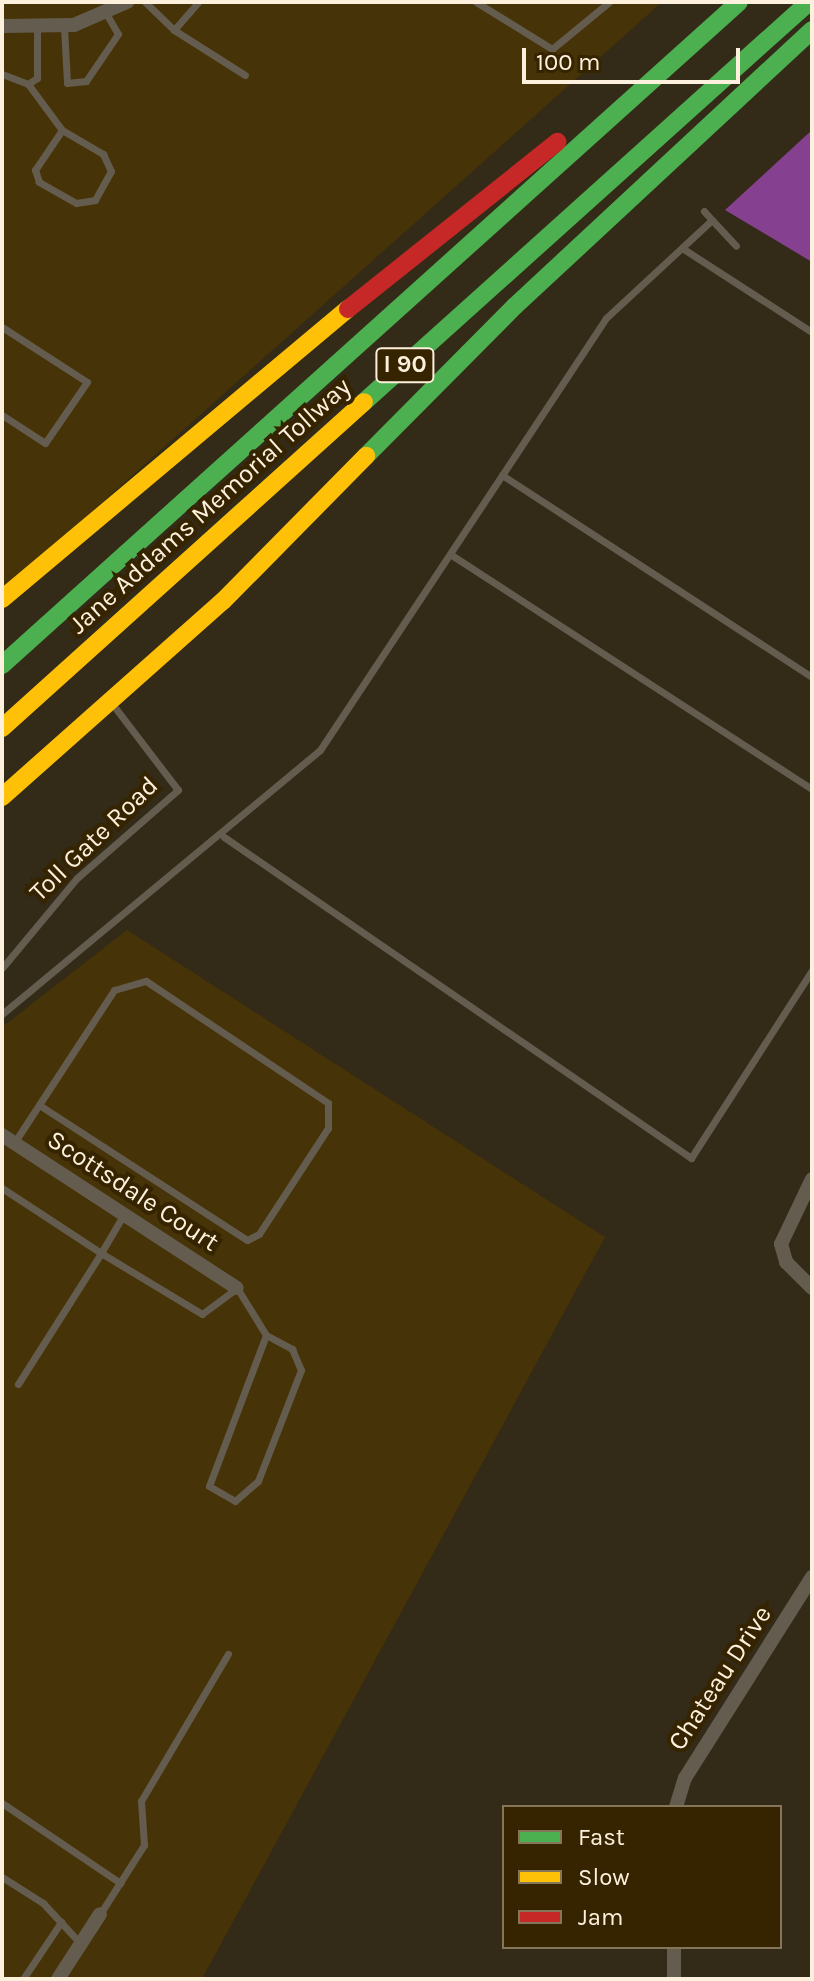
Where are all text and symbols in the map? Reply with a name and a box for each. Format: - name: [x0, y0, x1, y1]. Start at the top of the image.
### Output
- scale bar: [526, 32, 744, 82]
- text: 100 m: [536, 48, 601, 76]
- road number: I 90: [375, 345, 435, 385]
- street label: Jane Addams Memorial Tollway: [63, 371, 357, 641]
- street label: Toll Gate Road: [23, 770, 165, 908]
- street label: Scottsdale Court: [41, 1124, 225, 1258]
- street label: Chateau Drive: [662, 1600, 778, 1756]
- legend: [502, 1805, 782, 1949]
- text: Fast: [578, 1823, 625, 1851]
- text: Slow: [578, 1863, 630, 1891]
- text: Jam: [578, 1903, 623, 1931]

